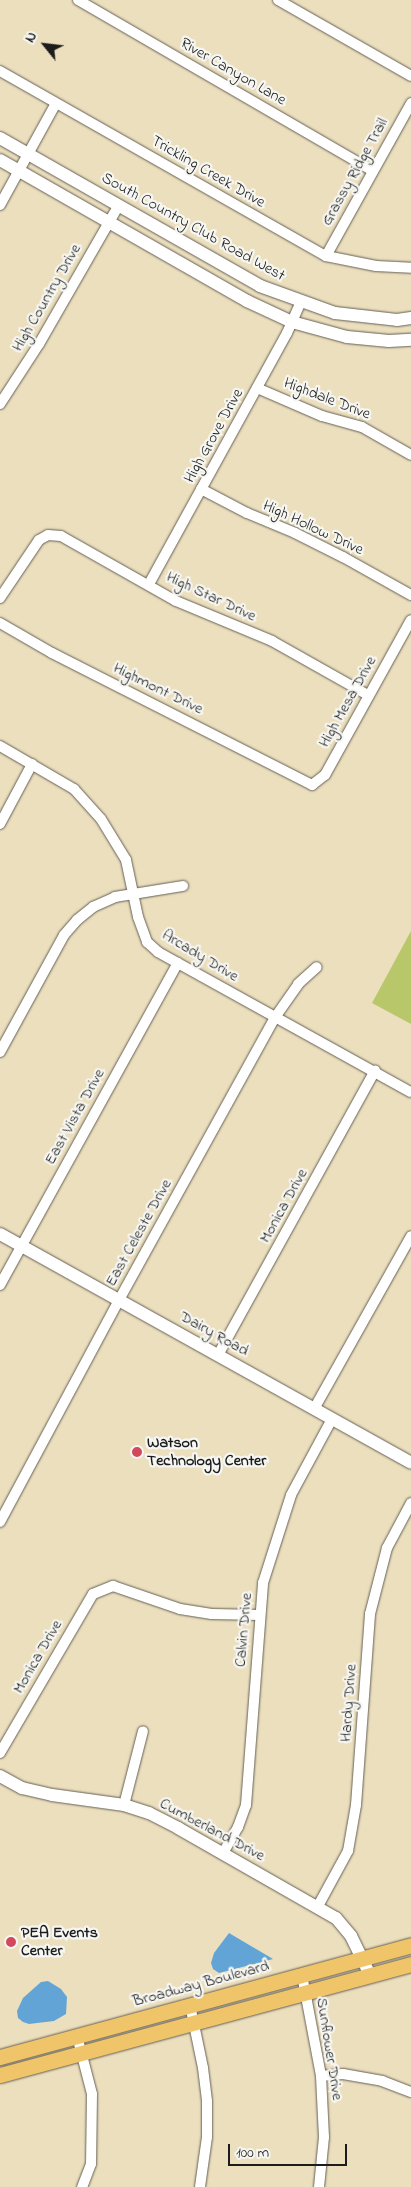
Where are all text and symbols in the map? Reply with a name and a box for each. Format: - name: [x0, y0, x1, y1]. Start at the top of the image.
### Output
- north arrow: [20, 20, 70, 70]
- text: N: [20, 28, 43, 47]
- street label: River Canyon Lane: [177, 34, 289, 110]
- street label: Grassy Ridge Trail: [317, 115, 393, 229]
- street label: Trickling Creek Drive: [148, 132, 268, 212]
- street label: South Country Club Road West: [98, 168, 288, 286]
- street label: High Country Drive: [8, 241, 86, 355]
- street label: Highdale Drive: [281, 374, 373, 424]
- street label: High Grove Drive: [180, 385, 248, 487]
- street label: High Hollow Drive: [260, 496, 366, 560]
- street label: High Star Drive: [163, 568, 259, 626]
- street label: High Mesa Drive: [315, 653, 381, 751]
- street label: Highmont Drive: [110, 659, 206, 719]
- street label: Arcady Drive: [158, 926, 242, 986]
- street label: East Vista Drive: [41, 1066, 109, 1168]
- street label: Monica Drive: [256, 1166, 312, 1246]
- street label: East Celeste Drive: [102, 1176, 176, 1290]
- street label: Dairy Road: [176, 1307, 252, 1361]
- place label: Watson Technology Center: [147, 1433, 266, 1471]
- marker: Watson Technology Center: [131, 1446, 143, 1458]
- street label: Calvin Drive: [231, 1592, 257, 1668]
- street label: Monica Drive: [9, 1617, 67, 1697]
- street label: Hardy Drive: [337, 1663, 361, 1743]
- street label: Cumberland Drive: [156, 1794, 268, 1866]
- place label: PEA Events Center: [21, 1923, 98, 1961]
- marker: PEA Events Center: [5, 1936, 17, 1948]
- street label: Broadway Boulevard: [131, 1957, 271, 2011]
- street label: Sunflower Drive: [311, 1996, 347, 2102]
- scale bar: [231, 2134, 350, 2166]
- text: 100 m: [236, 2142, 269, 2164]

